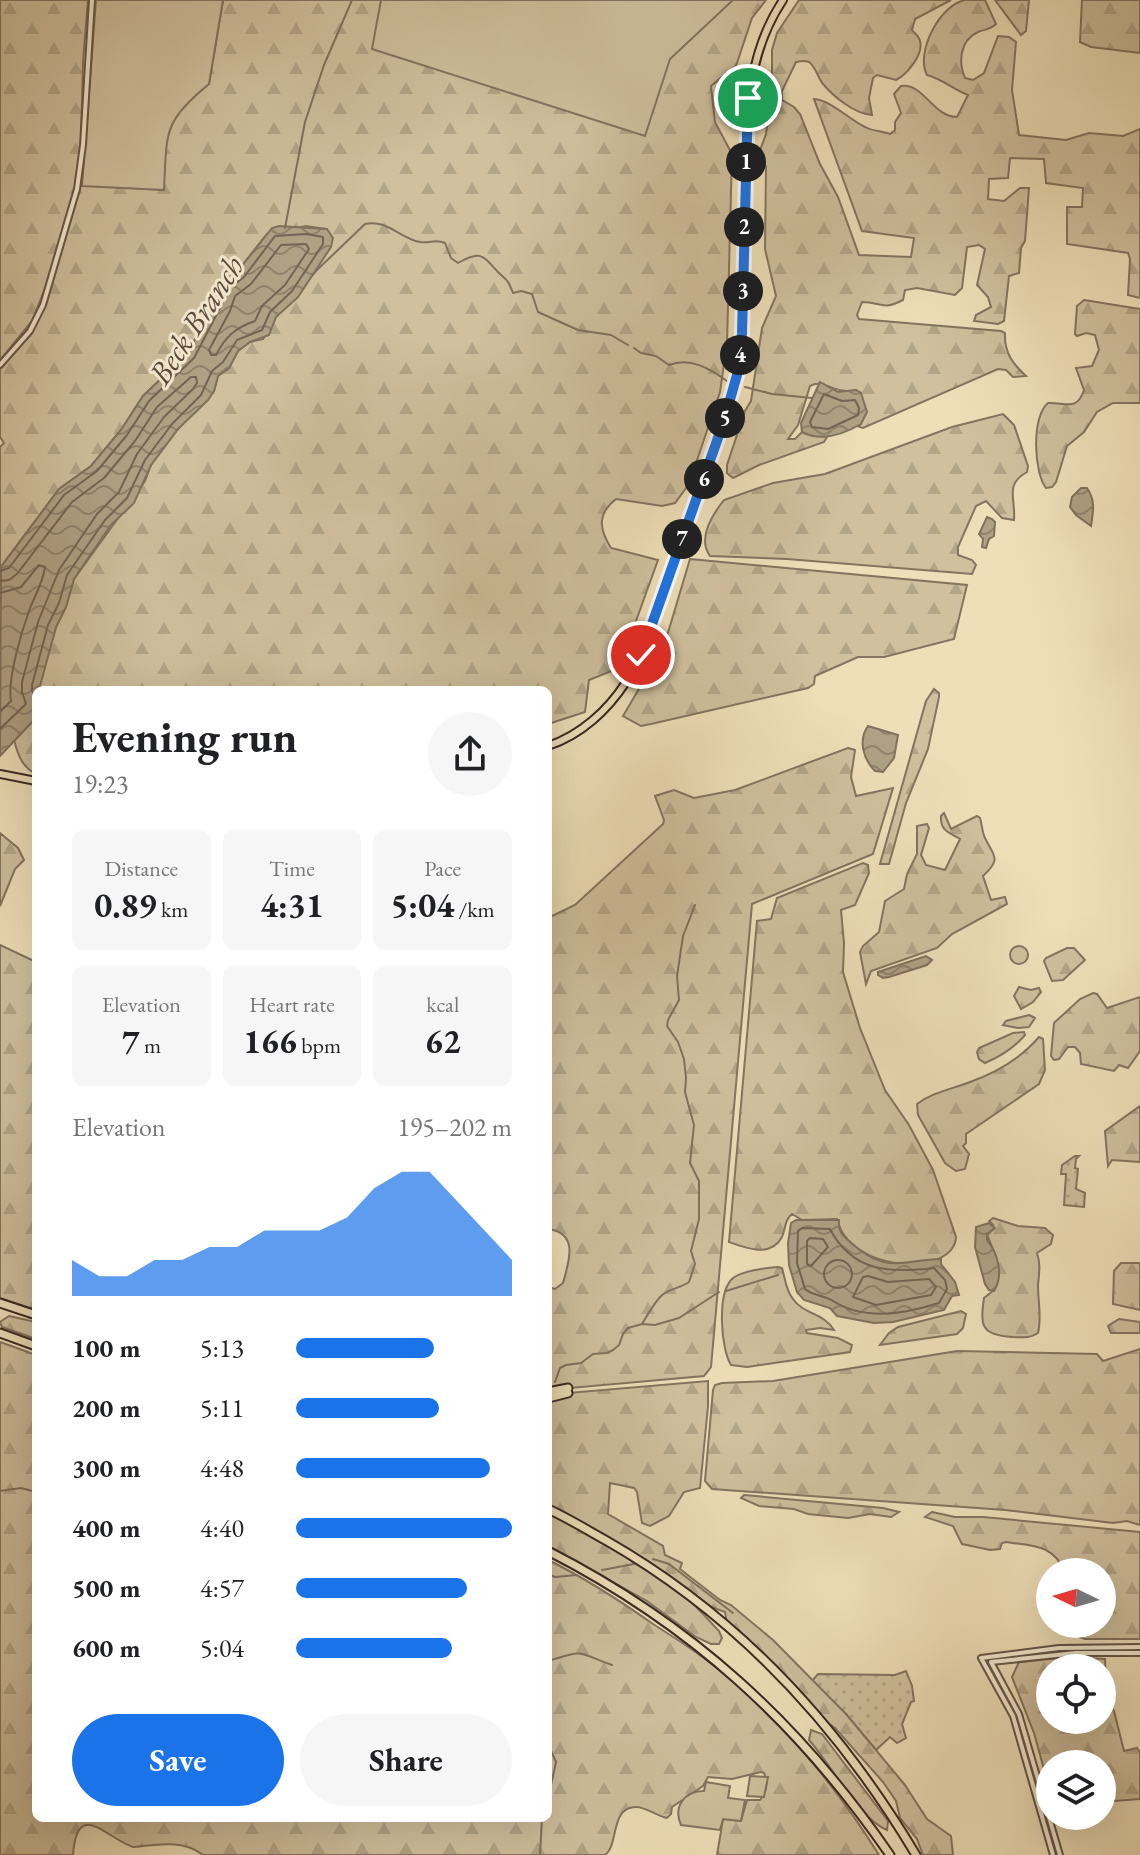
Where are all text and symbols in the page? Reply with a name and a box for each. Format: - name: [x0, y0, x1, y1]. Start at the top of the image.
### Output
- pin: [714, 64, 782, 132]
- icon: arrive: [726, 76, 770, 120]
- pin: 1: [726, 142, 766, 182]
- text: 1: [740, 147, 752, 176]
- pin: 2: [724, 207, 764, 247]
- text: 2: [738, 212, 750, 241]
- water label: Beck Branch: [138, 247, 253, 393]
- pin: 3: [723, 271, 763, 311]
- text: 3: [737, 276, 749, 305]
- pin: 4: [720, 335, 760, 375]
- text: 4: [734, 340, 746, 369]
- pin: 5: [705, 398, 745, 438]
- text: 5: [719, 403, 731, 432]
- pin: 6: [684, 459, 724, 499]
- text: 6: [698, 464, 710, 493]
- pin: 7: [662, 519, 702, 559]
- text: 7: [676, 524, 688, 553]
- pin: [607, 621, 675, 689]
- icon: check: [619, 633, 663, 677]
- text: Evening run: [72, 708, 297, 765]
- button: share: [428, 712, 512, 796]
- text: 19:23: [72, 767, 128, 801]
- text: Distance: [105, 854, 178, 883]
- text: Time: [269, 854, 315, 883]
- text: Pace: [424, 854, 461, 883]
- text: 0.89: [94, 883, 157, 927]
- text: 4:31: [260, 883, 324, 927]
- text: 5:04: [391, 883, 454, 927]
- text: km: [157, 895, 188, 924]
- text: /km: [454, 895, 495, 924]
- text: Elevation: [102, 990, 181, 1019]
- text: Heart rate: [249, 990, 335, 1019]
- text: kcal: [426, 990, 459, 1019]
- text: 7: [122, 1019, 140, 1063]
- text: 166: [243, 1019, 297, 1063]
- text: 62: [425, 1019, 461, 1063]
- text: m: [140, 1031, 161, 1060]
- text: bpm: [297, 1031, 341, 1060]
- text: Elevation: [72, 1110, 166, 1144]
- text: 195–202 m: [397, 1110, 512, 1144]
- text: 100 m: [72, 1331, 140, 1365]
- text: 5:13: [200, 1331, 244, 1365]
- text: 200 m: [72, 1391, 140, 1425]
- text: 5:11: [200, 1391, 244, 1425]
- text: 300 m: [72, 1451, 140, 1485]
- text: 4:48: [200, 1451, 244, 1485]
- text: 400 m: [72, 1511, 140, 1545]
- text: 4:40: [200, 1511, 244, 1545]
- north arrow: [1036, 1558, 1116, 1638]
- map controls: [1036, 1558, 1116, 1830]
- text: 500 m: [72, 1571, 140, 1605]
- text: 4:57: [200, 1571, 244, 1605]
- text: 600 m: [72, 1631, 140, 1665]
- text: 5:04: [200, 1631, 244, 1665]
- button: locate: [1036, 1654, 1116, 1734]
- button: Save: [72, 1714, 284, 1806]
- button: Share: [300, 1714, 512, 1806]
- button: layers: [1036, 1750, 1116, 1830]

